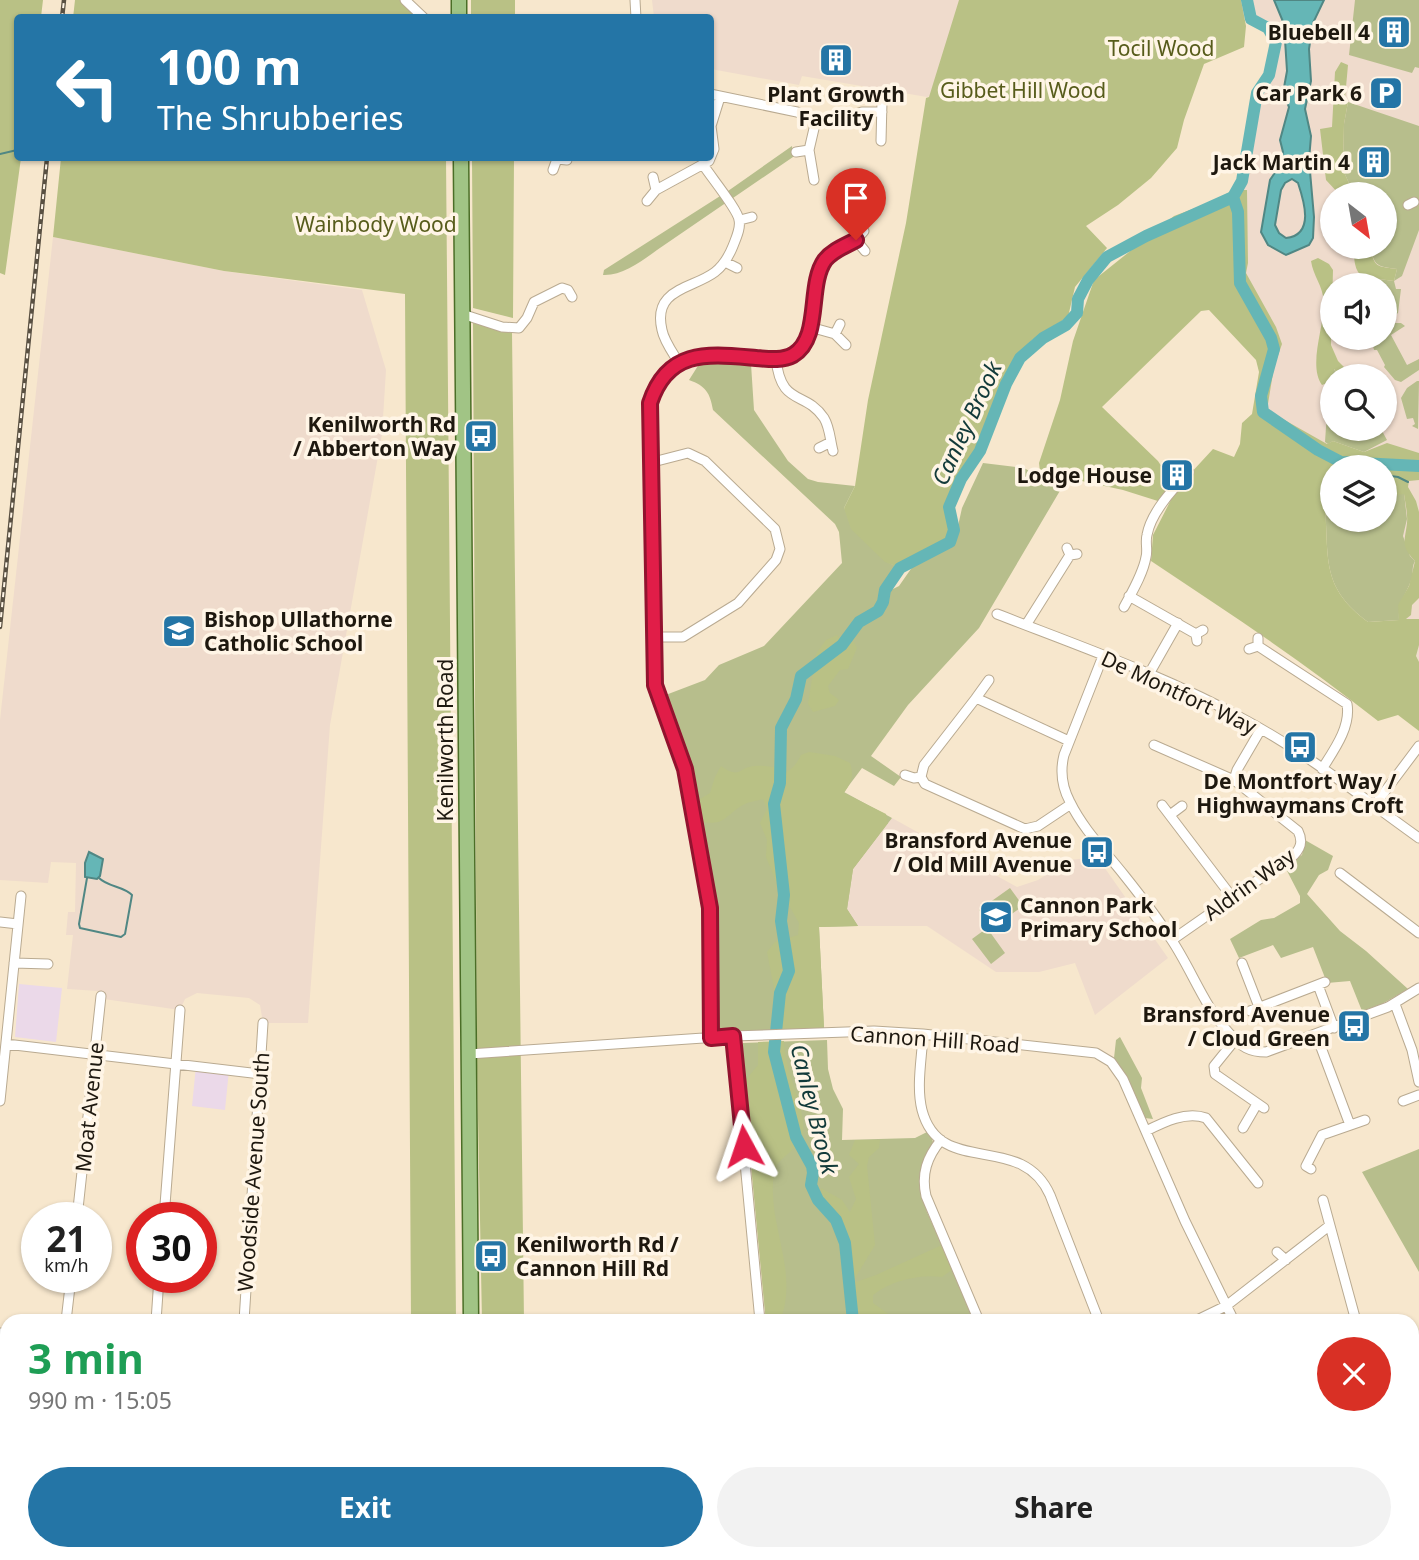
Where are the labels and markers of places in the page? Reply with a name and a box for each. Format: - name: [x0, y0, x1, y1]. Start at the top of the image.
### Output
- building icon: Bluebell 4: [1375, 13, 1413, 51]
- place label: Bluebell 4: [1268, 18, 1370, 46]
- building icon: Plant Growth Facility: [817, 41, 855, 79]
- parking icon: Car Park 6: [1367, 74, 1405, 112]
- place label: Car Park 6: [1256, 79, 1362, 107]
- place label: Plant Growth Facility: [767, 80, 905, 132]
- building icon: Jack Martin 4: [1355, 143, 1393, 181]
- place label: Jack Martin 4: [1211, 148, 1350, 176]
- pin: [826, 168, 886, 240]
- place label: Kenilworth Rd / Abberton Way: [293, 410, 456, 462]
- bus stop icon: Kenilworth Rd / Abberton Way: [462, 417, 500, 455]
- building icon: Lodge House: [1158, 456, 1196, 494]
- place label: Lodge House: [1017, 461, 1152, 489]
- place label: Bishop Ullathorne Catholic School: [204, 605, 393, 657]
- school or university icon: Bishop Ullathorne Catholic School: [160, 612, 198, 650]
- bus stop icon: De Montfort Way / Highwaymans Croft: [1281, 728, 1319, 766]
- place label: De Montfort Way / Highwaymans Croft: [1196, 767, 1404, 819]
- place label: Bransford Avenue / Old Mill Avenue: [884, 826, 1072, 878]
- bus stop icon: Bransford Avenue / Old Mill Avenue: [1078, 833, 1116, 871]
- place label: Cannon Park Primary School: [1020, 891, 1177, 943]
- school or university icon: Cannon Park Primary School: [977, 898, 1015, 936]
- place label: Bransford Avenue / Cloud Green: [1142, 1000, 1330, 1052]
- bus stop icon: Bransford Avenue / Cloud Green: [1335, 1007, 1373, 1045]
- place label: Kenilworth Rd / Cannon Hill Rd: [516, 1230, 679, 1282]
- bus stop icon: Kenilworth Rd / Cannon Hill Rd: [472, 1237, 510, 1275]

